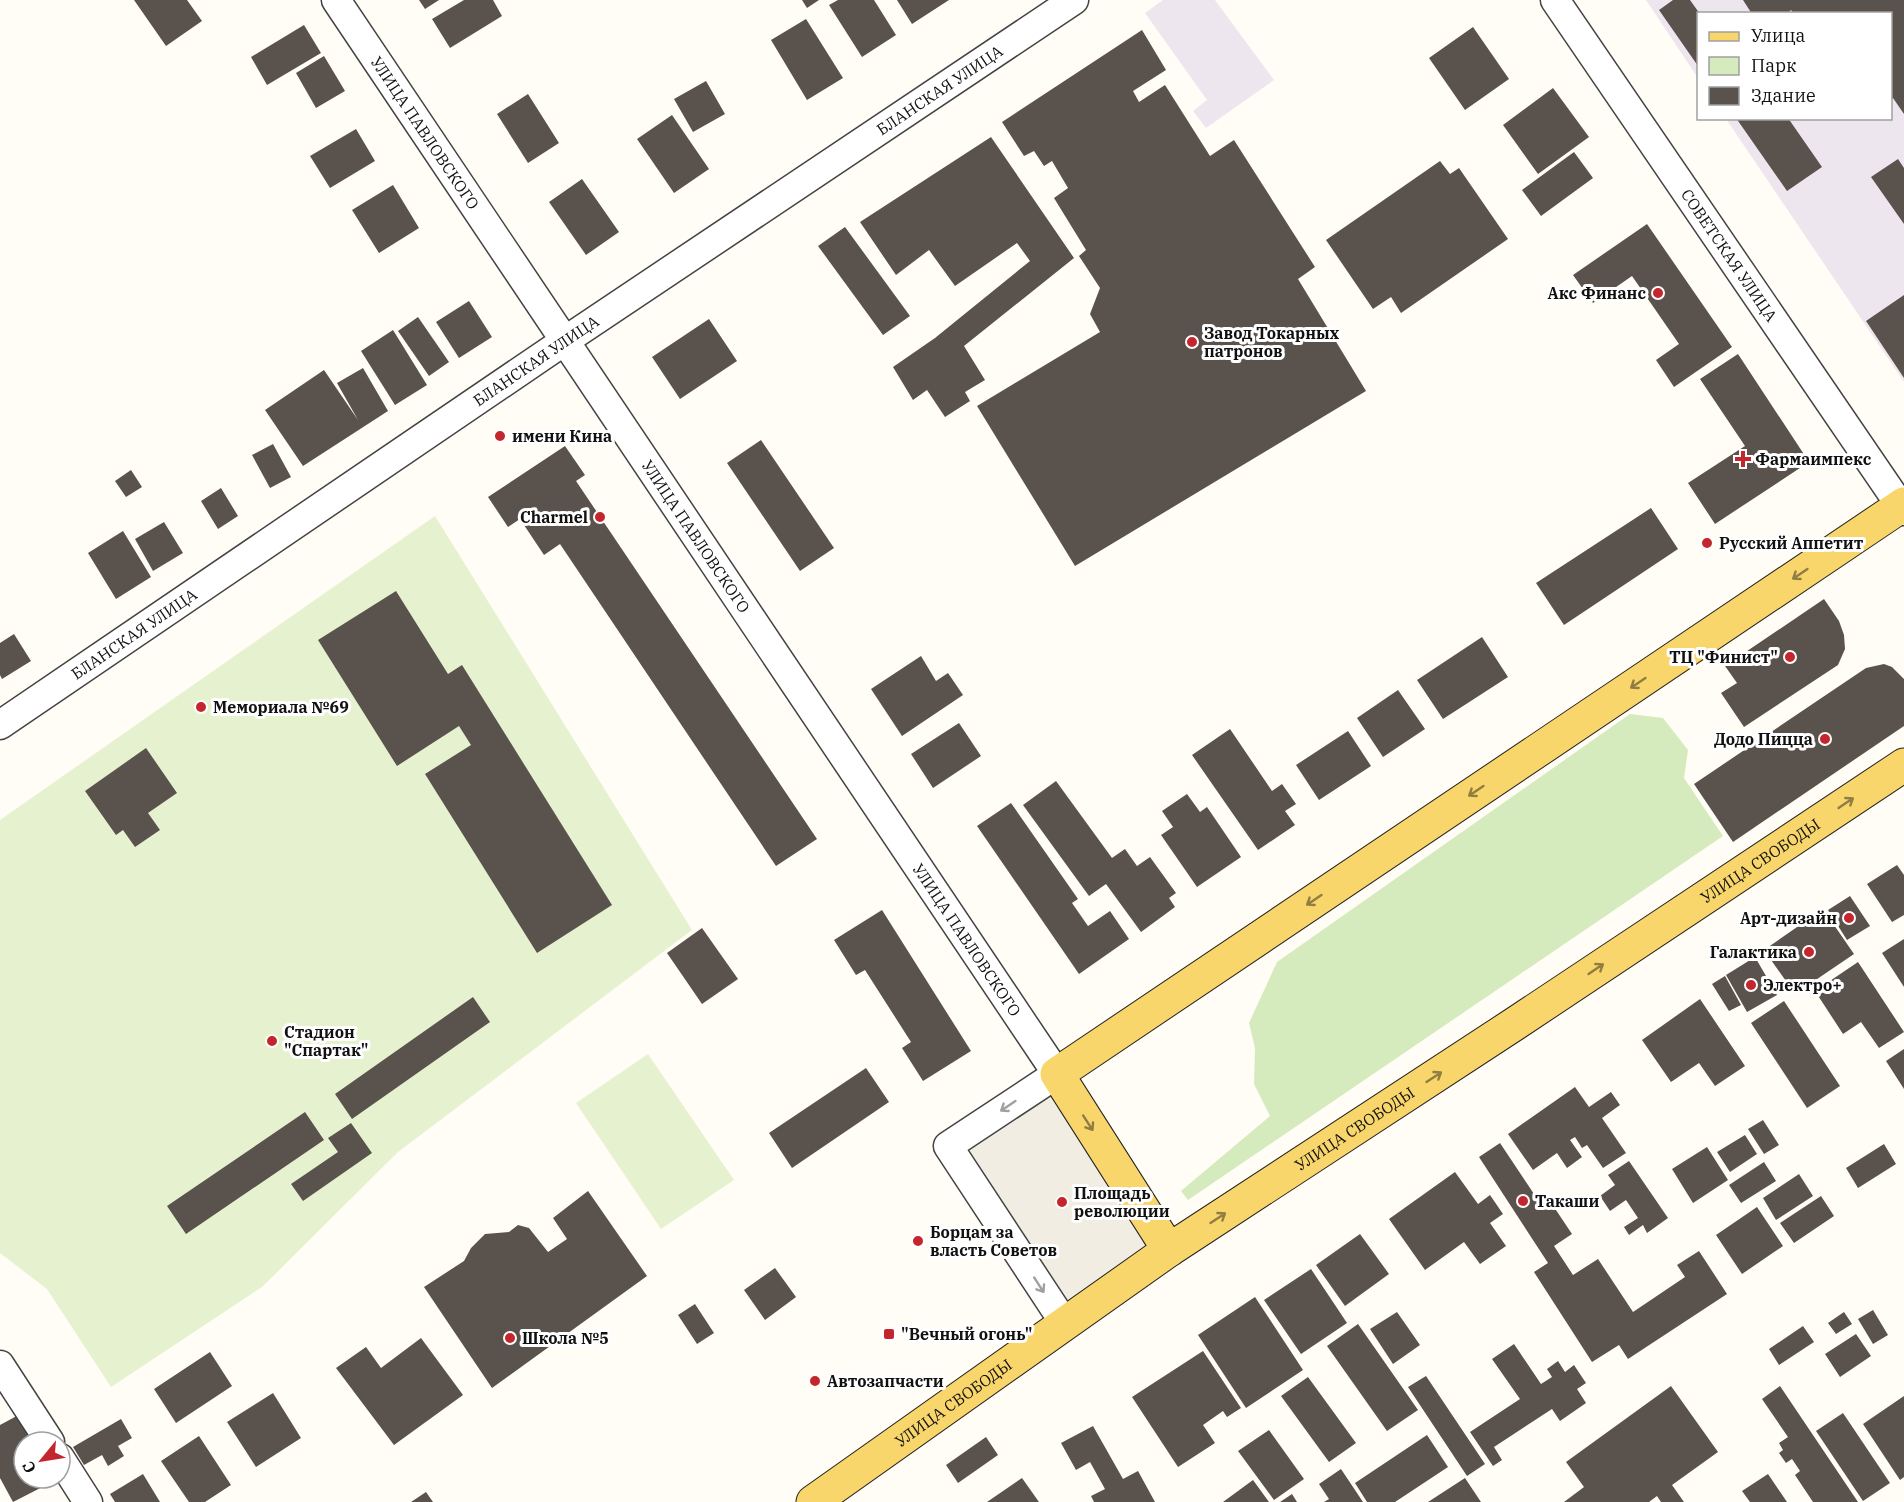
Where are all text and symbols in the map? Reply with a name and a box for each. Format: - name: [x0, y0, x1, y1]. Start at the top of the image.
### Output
- legend: [1697, 12, 1892, 120]
- text: Улица: [1751, 24, 1806, 47]
- street label: БЛАНСКАЯ УЛИЦА: [873, 41, 1006, 139]
- street label: УЛИЦА ПАВЛОВСКОГО: [367, 53, 484, 213]
- text: Парк: [1751, 54, 1797, 77]
- text: Здание: [1751, 84, 1816, 107]
- street label: СОВЕТСКАЯ УЛИЦА: [1677, 185, 1782, 325]
- place label: Акс Финанс: [1548, 283, 1646, 303]
- marker: Акс Финанс: [1651, 286, 1665, 300]
- street label: БЛАНСКАЯ УЛИЦА: [469, 311, 603, 410]
- place label: Завод Токарных патронов: [1204, 323, 1340, 361]
- marker: Завод Токарных патронов: [1185, 335, 1199, 349]
- place label: имени Кина: [512, 426, 612, 446]
- marker: имени Кина: [493, 429, 507, 443]
- place label: Фармаимпекс: [1755, 449, 1872, 469]
- marker: Фармаимпекс: [1736, 452, 1750, 466]
- street label: УЛИЦА ПАВЛОВСКОГО: [638, 456, 755, 617]
- place label: Charmel: [520, 507, 588, 527]
- marker: Charmel: [593, 510, 607, 524]
- place label: Русский Аппетит: [1719, 533, 1864, 553]
- marker: Русский Аппетит: [1700, 536, 1714, 550]
- one-way arrow: [1792, 568, 1809, 580]
- street label: БЛАНСКАЯ УЛИЦА: [67, 584, 201, 684]
- place label: ТЦ "Финист": [1669, 647, 1778, 667]
- marker: ТЦ "Финист": [1783, 650, 1797, 664]
- one-way arrow: [1630, 677, 1647, 689]
- place label: Мемориала №69: [213, 697, 349, 717]
- marker: Мемориала №69: [194, 700, 208, 714]
- place label: Додо Пицца: [1714, 729, 1813, 749]
- marker: Додо Пицца: [1818, 732, 1832, 746]
- one-way arrow: [1468, 785, 1485, 798]
- one-way arrow: [1837, 797, 1854, 809]
- street label: УЛИЦА СВОБОДЫ: [1697, 814, 1823, 907]
- street label: УЛИЦА ПАВЛОВСКОГО: [909, 860, 1025, 1020]
- one-way arrow: [1307, 894, 1323, 906]
- place label: Арт-дизайн: [1740, 908, 1837, 928]
- marker: Арт-дизайн: [1842, 911, 1856, 925]
- place label: Галактика: [1710, 942, 1797, 962]
- marker: Галактика: [1802, 945, 1816, 959]
- one-way arrow: [1588, 963, 1604, 975]
- place label: Электро+: [1763, 975, 1842, 995]
- marker: Электро+: [1744, 978, 1758, 992]
- place label: Стадион "Спартак": [284, 1022, 368, 1060]
- marker: Стадион "Спартак": [265, 1034, 279, 1048]
- one-way arrow: [1425, 1070, 1442, 1083]
- street label: УЛИЦА СВОБОДЫ: [1291, 1082, 1418, 1175]
- one-way arrow: [1000, 1100, 1017, 1112]
- one-way arrow: [1082, 1114, 1094, 1131]
- place label: Площадь революции: [1074, 1183, 1170, 1221]
- place label: Такаши: [1535, 1191, 1599, 1211]
- marker: Такаши: [1516, 1194, 1530, 1208]
- marker: Площадь революции: [1055, 1195, 1069, 1209]
- one-way arrow: [1209, 1212, 1226, 1224]
- place label: Борцам за власть Советов: [930, 1222, 1057, 1260]
- marker: Борцам за власть Советов: [911, 1234, 925, 1248]
- one-way arrow: [1033, 1276, 1045, 1292]
- place label: "Вечный огонь": [901, 1324, 1033, 1344]
- marker: "Вечный огонь": [882, 1327, 896, 1341]
- place label: Школа №5: [522, 1328, 609, 1348]
- marker: Школа №5: [503, 1331, 517, 1345]
- street label: УЛИЦА СВОБОДЫ: [891, 1354, 1016, 1451]
- place label: Автозапчасти: [827, 1371, 944, 1391]
- marker: Автозапчасти: [808, 1374, 822, 1388]
- north arrow: [12, 1430, 72, 1490]
- text: С: [18, 1458, 40, 1477]

